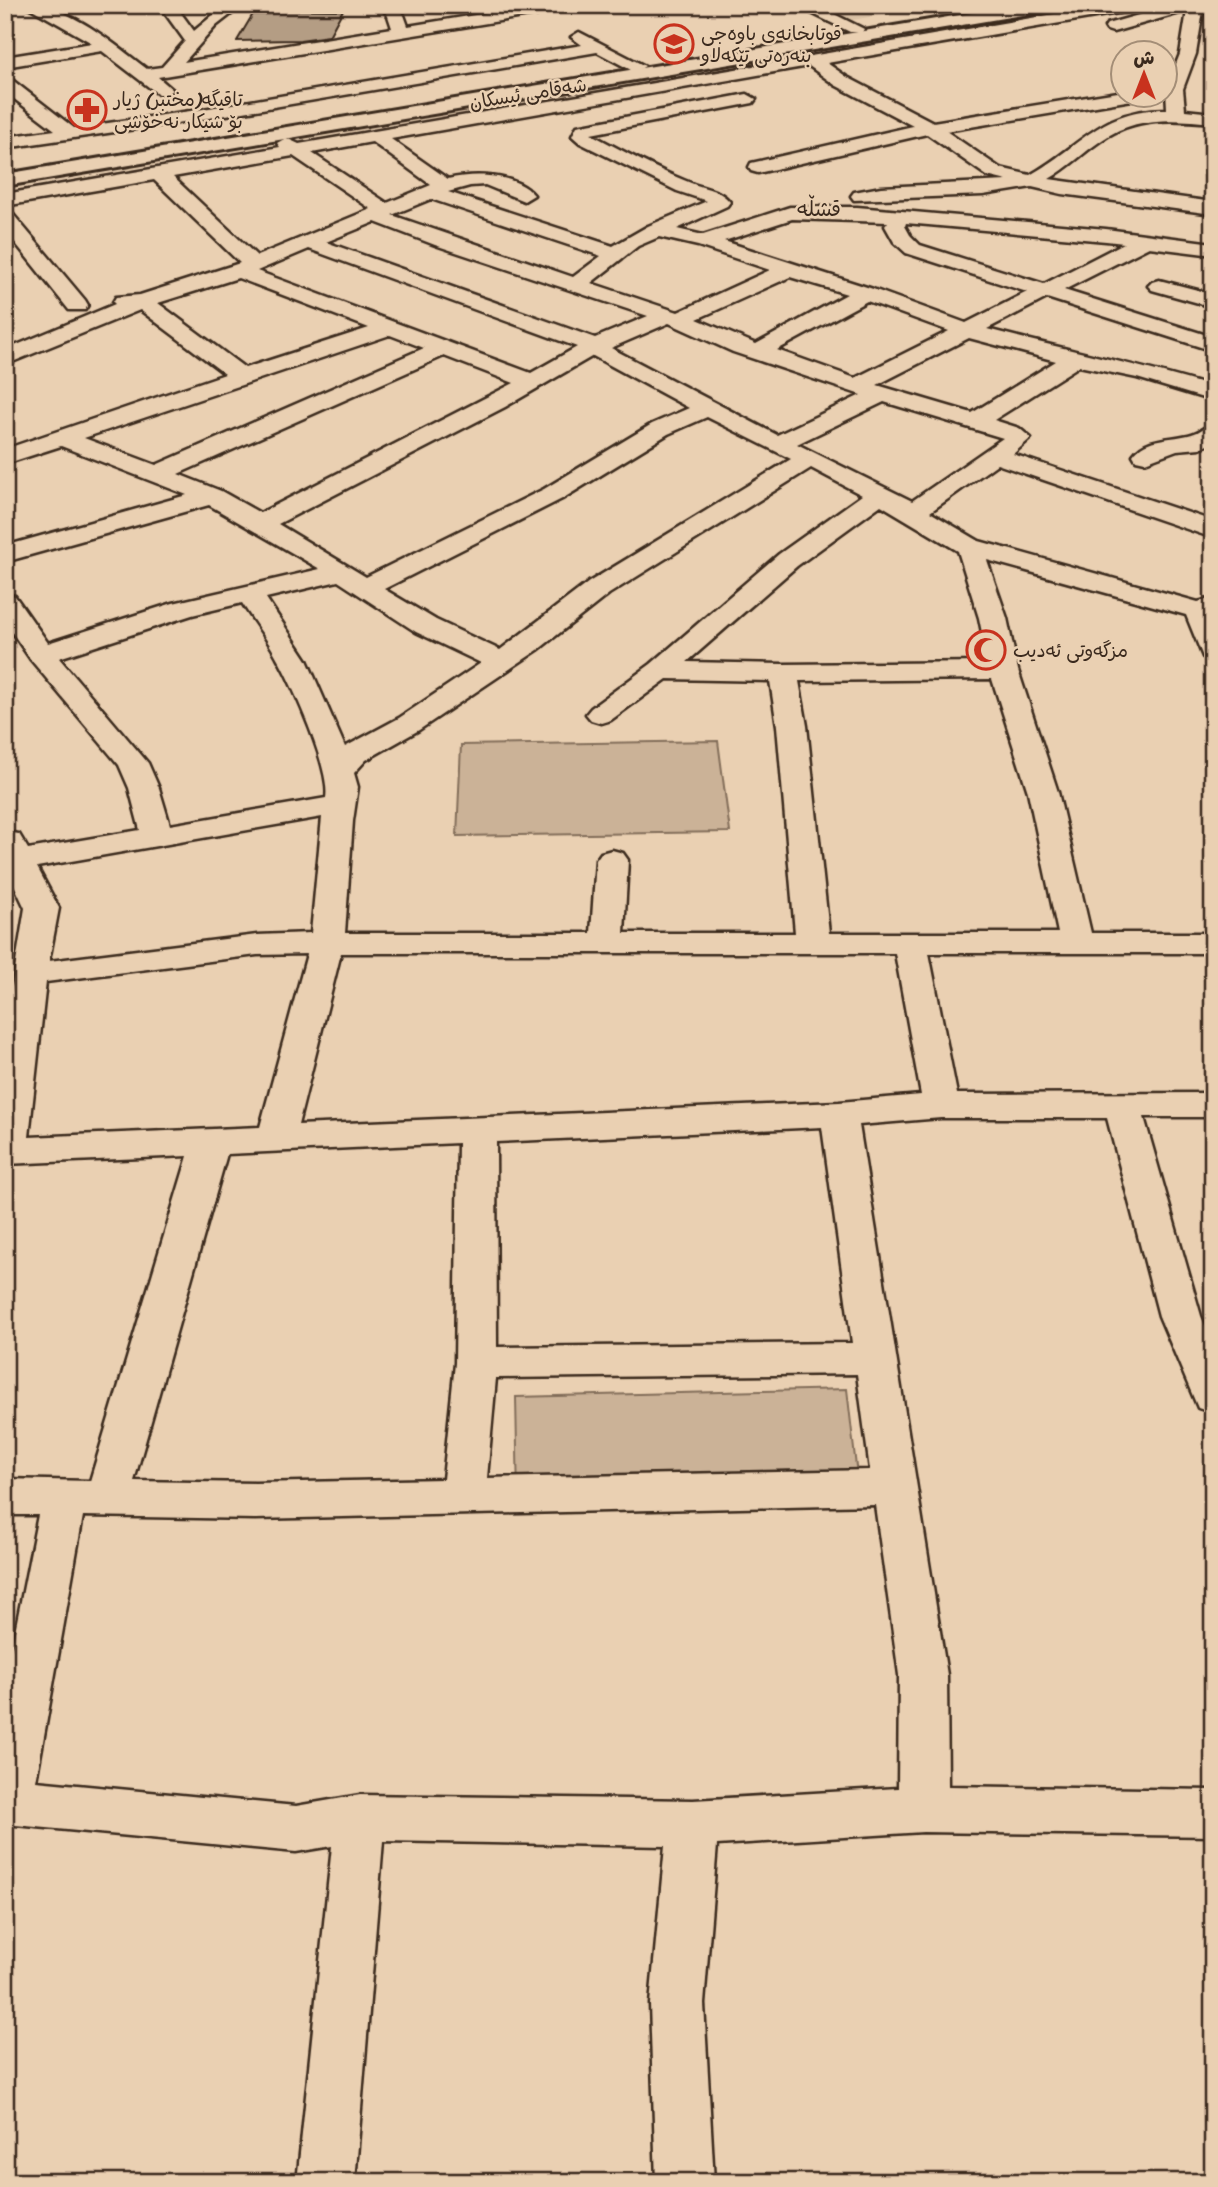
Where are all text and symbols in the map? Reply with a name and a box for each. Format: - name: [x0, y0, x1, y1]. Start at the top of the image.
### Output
- place label: قوتابخانه‌ی باوه‌جی بنه‌ره‌تی تێكه‌لاو: [699, 17, 842, 72]
- school or university icon: قوتابخانه‌ی باوه‌جی بنه‌ره‌تی تێكه‌لاو: [653, 23, 695, 65]
- north arrow: [1110, 38, 1180, 108]
- text: ش: [1134, 41, 1155, 74]
- street label: شەقامی ئیسکان: [467, 68, 589, 119]
- place label: تاقیگە(مختبر) ژیار بۆ شیکار نەخۆشی: [112, 83, 243, 138]
- pharmacy icon: تاقیگە(مختبر) ژیار بۆ شیکار نەخۆشی: [66, 89, 108, 131]
- district label: قشڵه‌: [797, 190, 841, 228]
- mosque icon: مزگەوتی ئەدیب: [965, 629, 1007, 671]
- place label: مزگەوتی ئەدیب: [1013, 634, 1128, 667]

